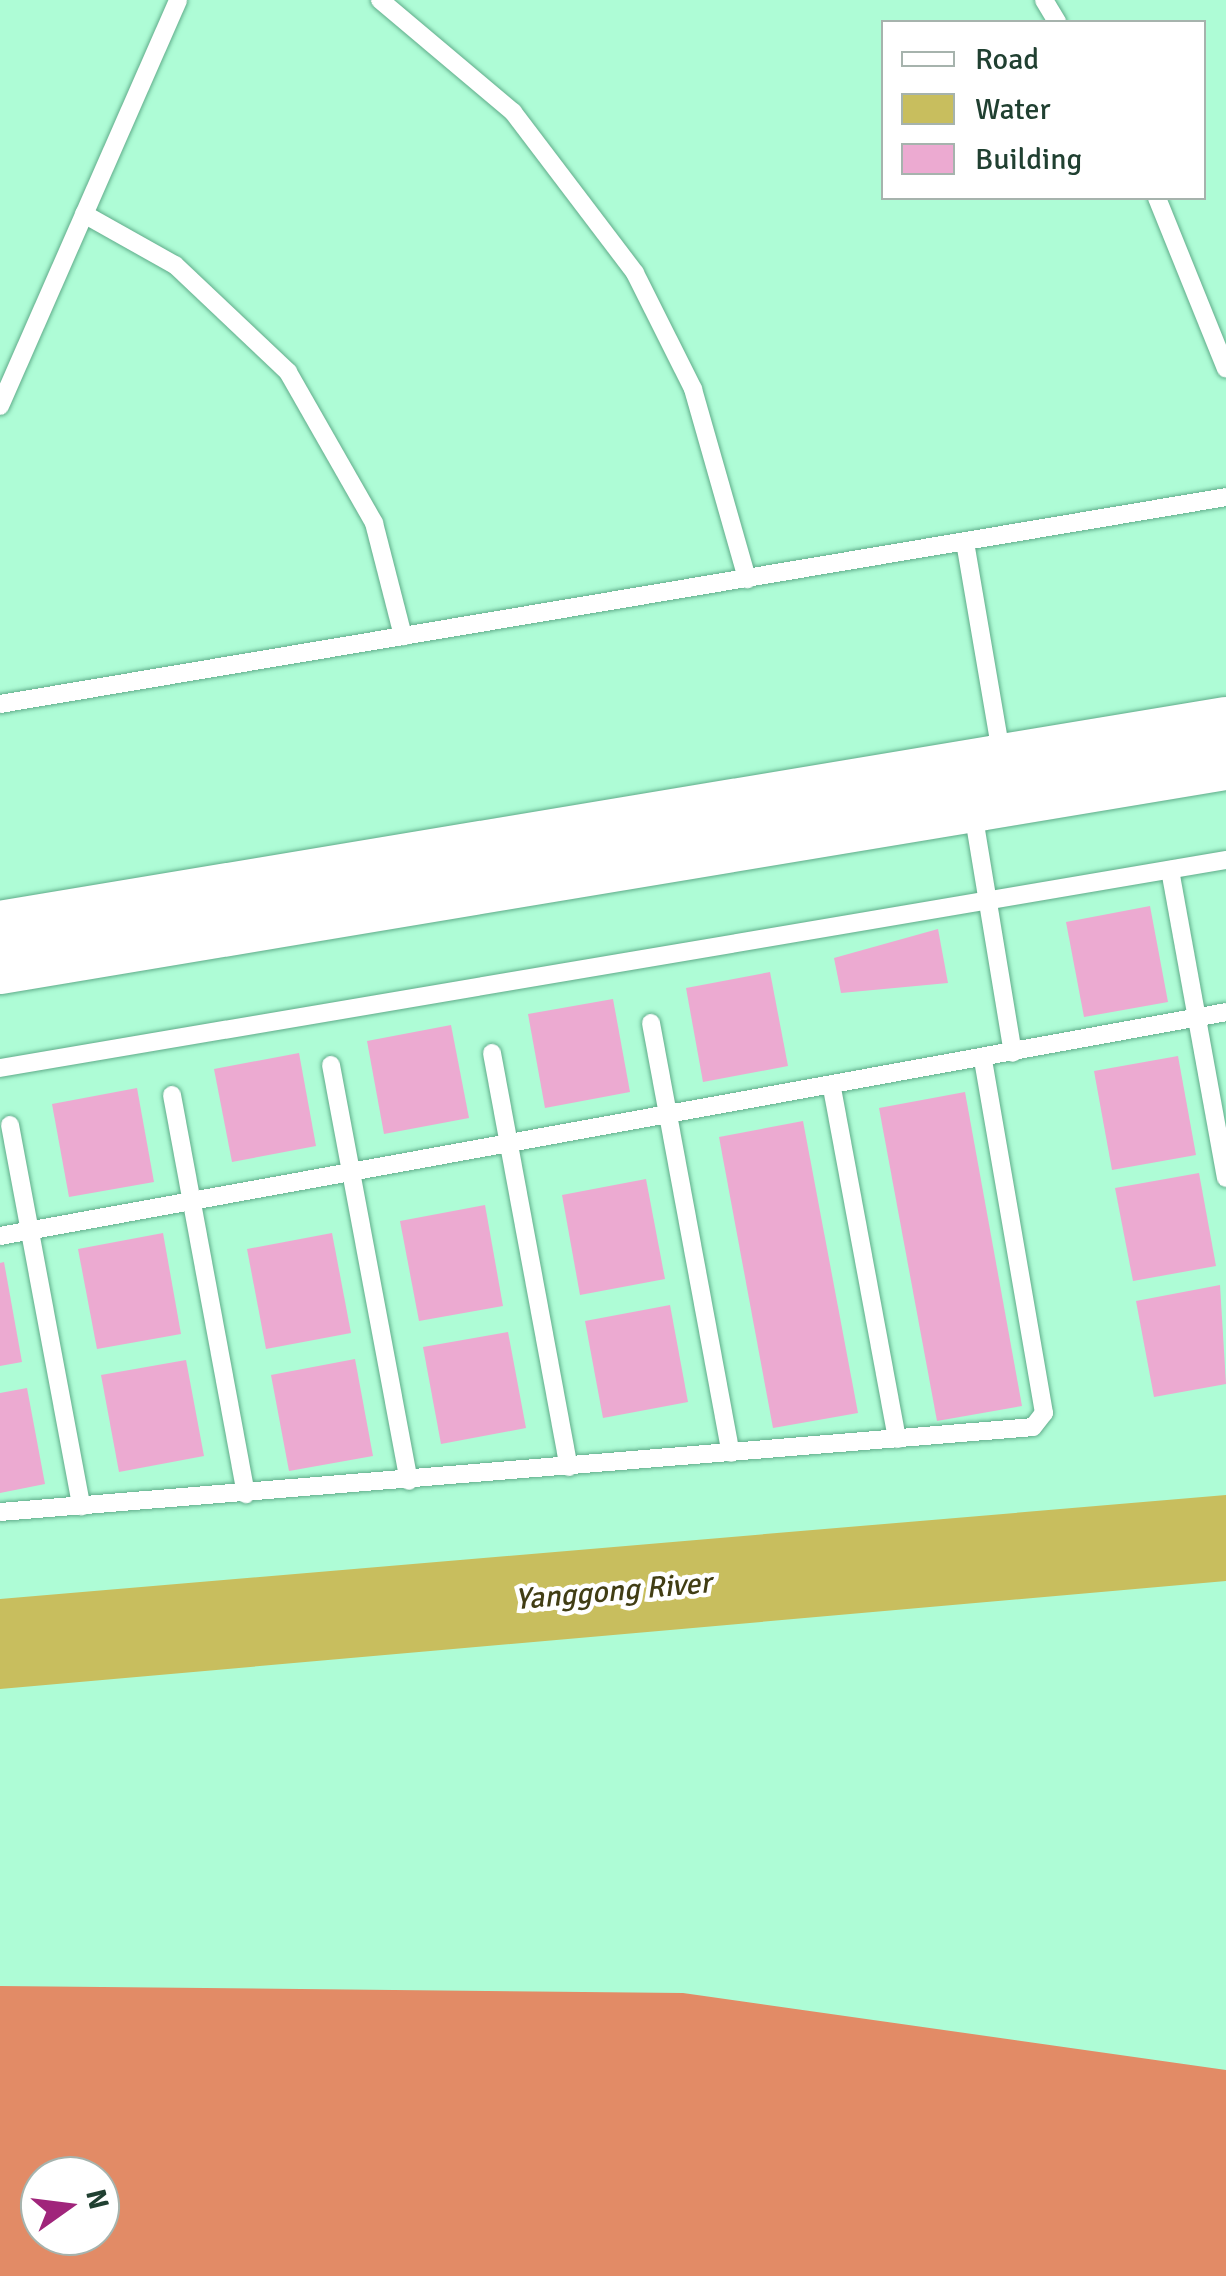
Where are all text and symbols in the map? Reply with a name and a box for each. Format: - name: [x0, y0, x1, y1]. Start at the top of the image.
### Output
- legend: [881, 20, 1206, 200]
- text: Road: [975, 41, 1039, 78]
- text: Water: [975, 91, 1051, 128]
- text: Building: [975, 141, 1082, 178]
- water label: Yanggong River: [514, 1566, 712, 1618]
- north arrow: [20, 2156, 120, 2256]
- text: N: [78, 2186, 116, 2213]

